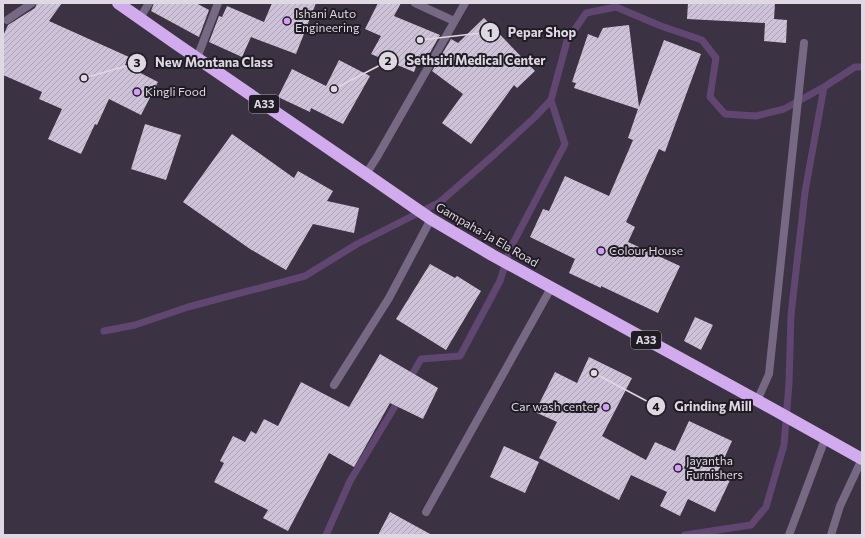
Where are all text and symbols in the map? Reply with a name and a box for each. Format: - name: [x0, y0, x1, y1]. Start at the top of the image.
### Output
- place label: Ishani Auto Engineering: [295, 6, 360, 34]
- marker: Ishani Auto Engineering: [282, 16, 292, 26]
- callout: Pepar Shop: [480, 20, 584, 45]
- text: Pepar Shop: [508, 24, 576, 40]
- text: 1: [487, 25, 493, 39]
- callout: Sethsiri Medical Center: [378, 48, 553, 73]
- callout: New Montana Class: [127, 50, 281, 75]
- text: Sethsiri Medical Center: [406, 52, 546, 68]
- text: 2: [385, 53, 392, 67]
- text: New Montana Class: [155, 54, 273, 70]
- text: 3: [134, 55, 141, 69]
- place label: Kingli Food: [145, 84, 206, 98]
- marker: Kingli Food: [132, 87, 142, 97]
- road number: A33: [249, 95, 279, 113]
- street label: Gampaha-Ja Ela Road: [433, 199, 541, 270]
- place label: Colour House: [609, 243, 683, 257]
- marker: Colour House: [596, 246, 606, 256]
- road number: A33: [631, 331, 661, 349]
- callout: Grinding Mill: [646, 394, 759, 419]
- text: Grinding Mill: [674, 398, 752, 414]
- place label: Car wash center: [511, 399, 598, 413]
- text: 4: [652, 399, 660, 413]
- marker: Car wash center: [601, 402, 611, 412]
- place label: Jayantha Furnishers: [686, 453, 743, 481]
- marker: Jayantha Furnishers: [673, 463, 683, 473]

